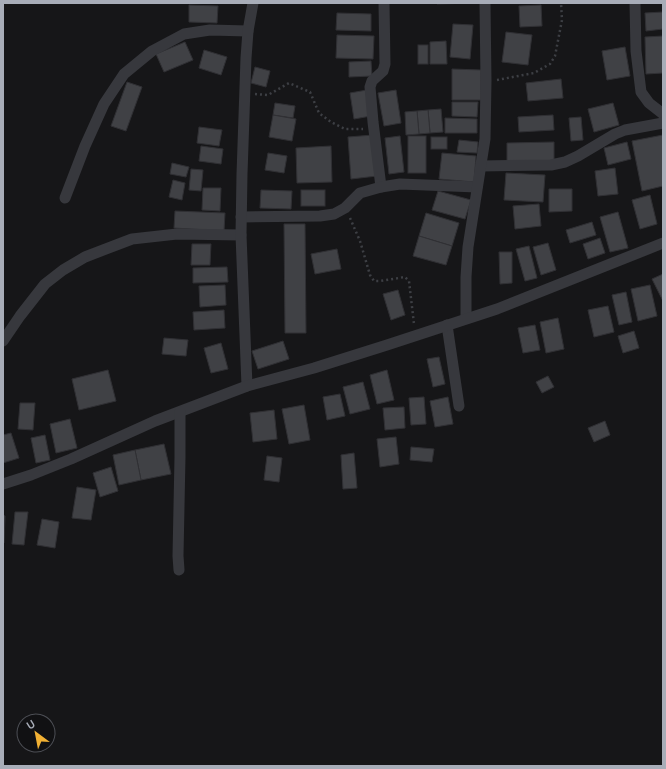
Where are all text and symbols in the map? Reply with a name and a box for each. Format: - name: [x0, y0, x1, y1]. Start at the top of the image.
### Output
- north arrow: [16, 713, 56, 753]
- text: U: [24, 717, 38, 733]

